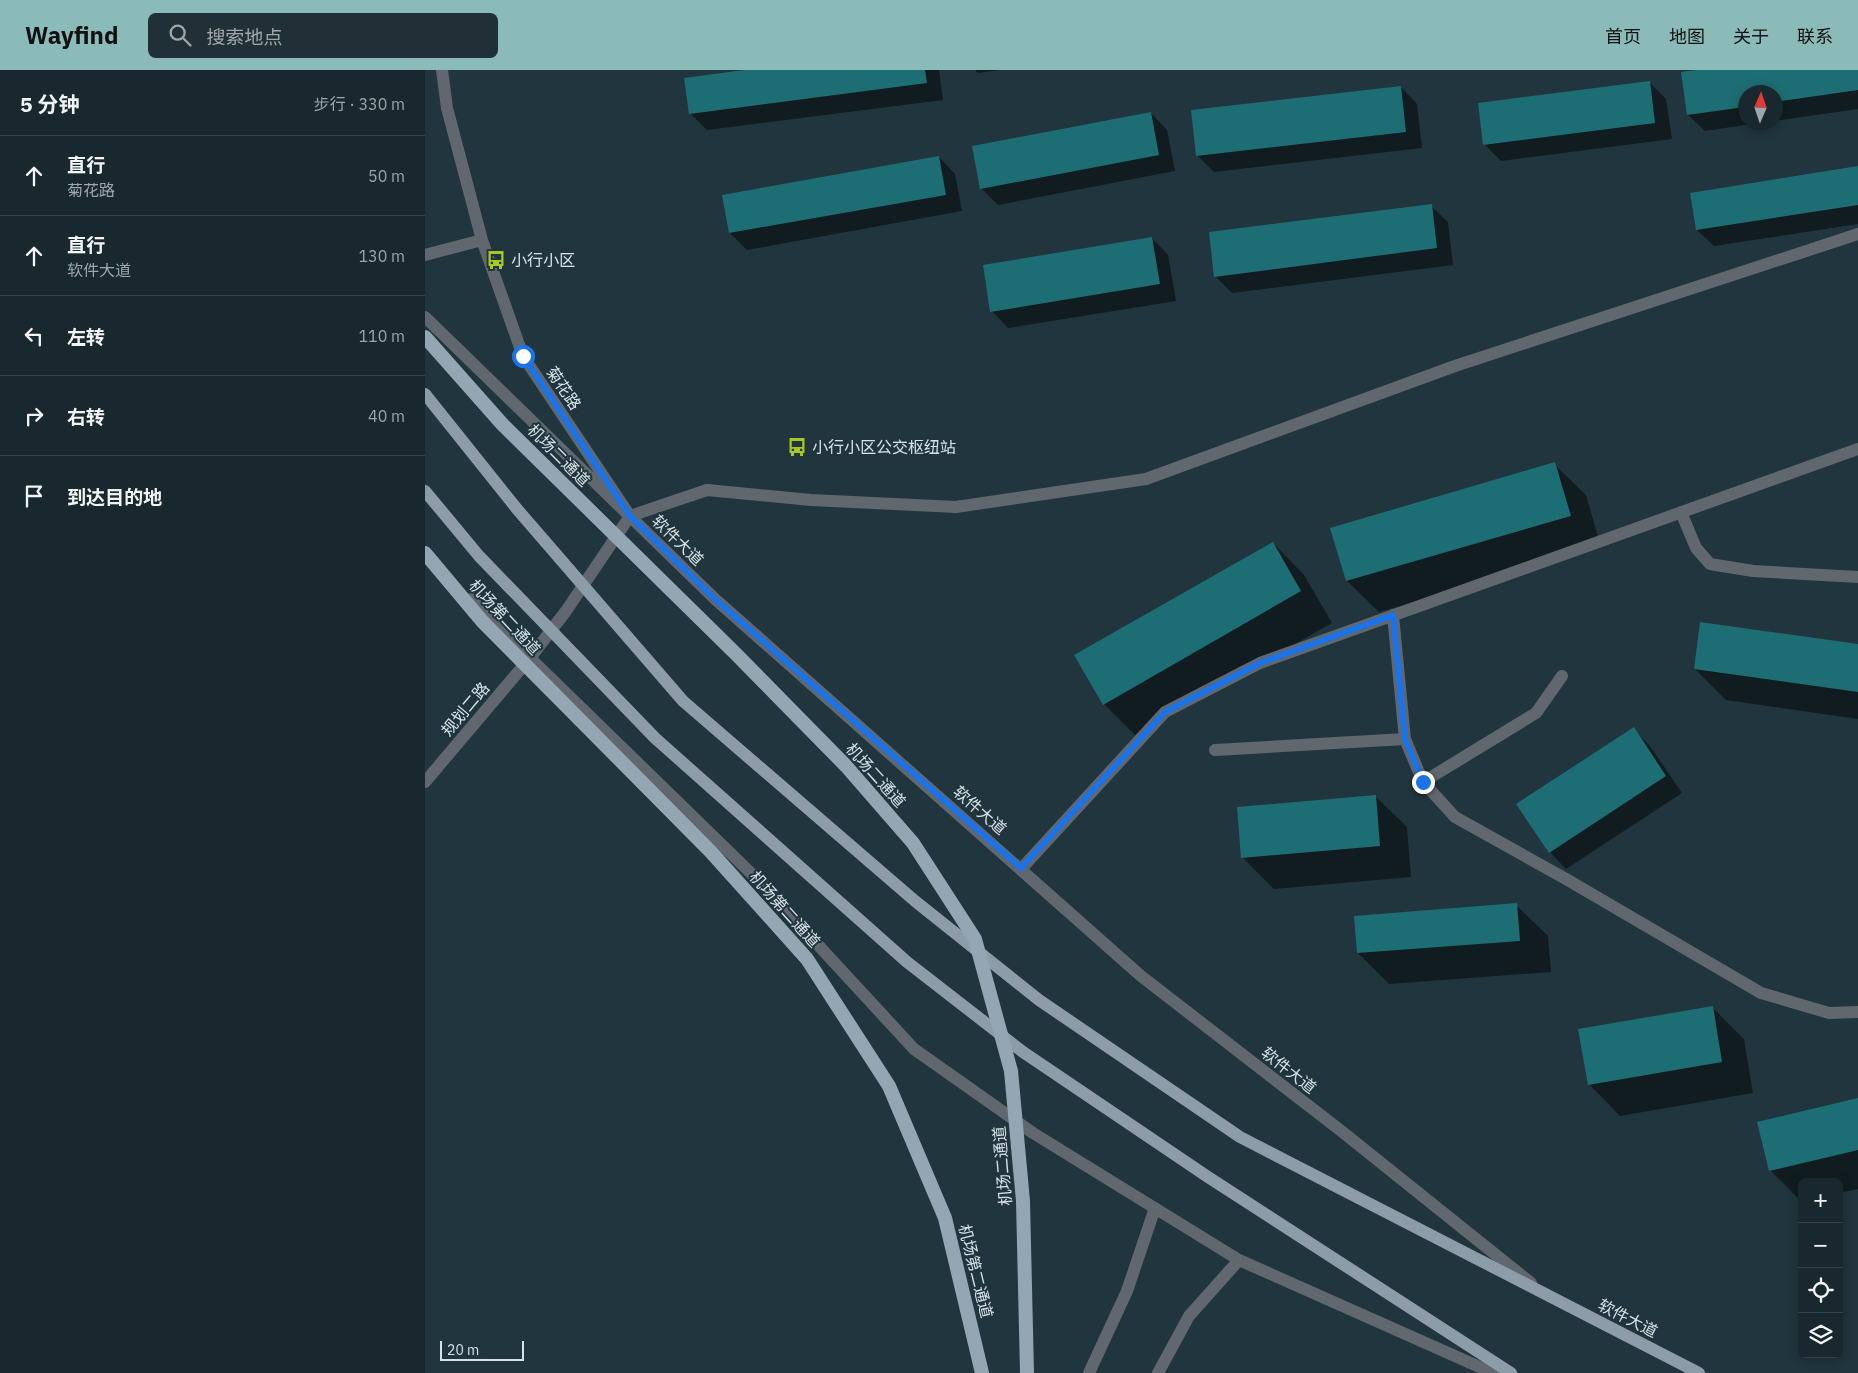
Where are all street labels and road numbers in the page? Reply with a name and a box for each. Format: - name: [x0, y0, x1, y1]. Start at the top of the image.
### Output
- street label: 菊花路: [542, 363, 586, 413]
- street label: 机场二通道: [524, 420, 594, 490]
- street label: 软件大道: [648, 511, 708, 569]
- street label: 机场第二通道: [465, 575, 545, 659]
- street label: 规划二路: [437, 678, 493, 740]
- street label: 机场二通道: [842, 739, 910, 811]
- street label: 软件大道: [949, 781, 1011, 839]
- street label: 机场第二通道: [745, 867, 825, 951]
- street label: 软件大道: [1258, 1042, 1320, 1098]
- street label: 机场二通道: [989, 1125, 1015, 1207]
- street label: 机场第二通道: [955, 1222, 997, 1320]
- street label: 软件大道: [1595, 1295, 1661, 1341]

